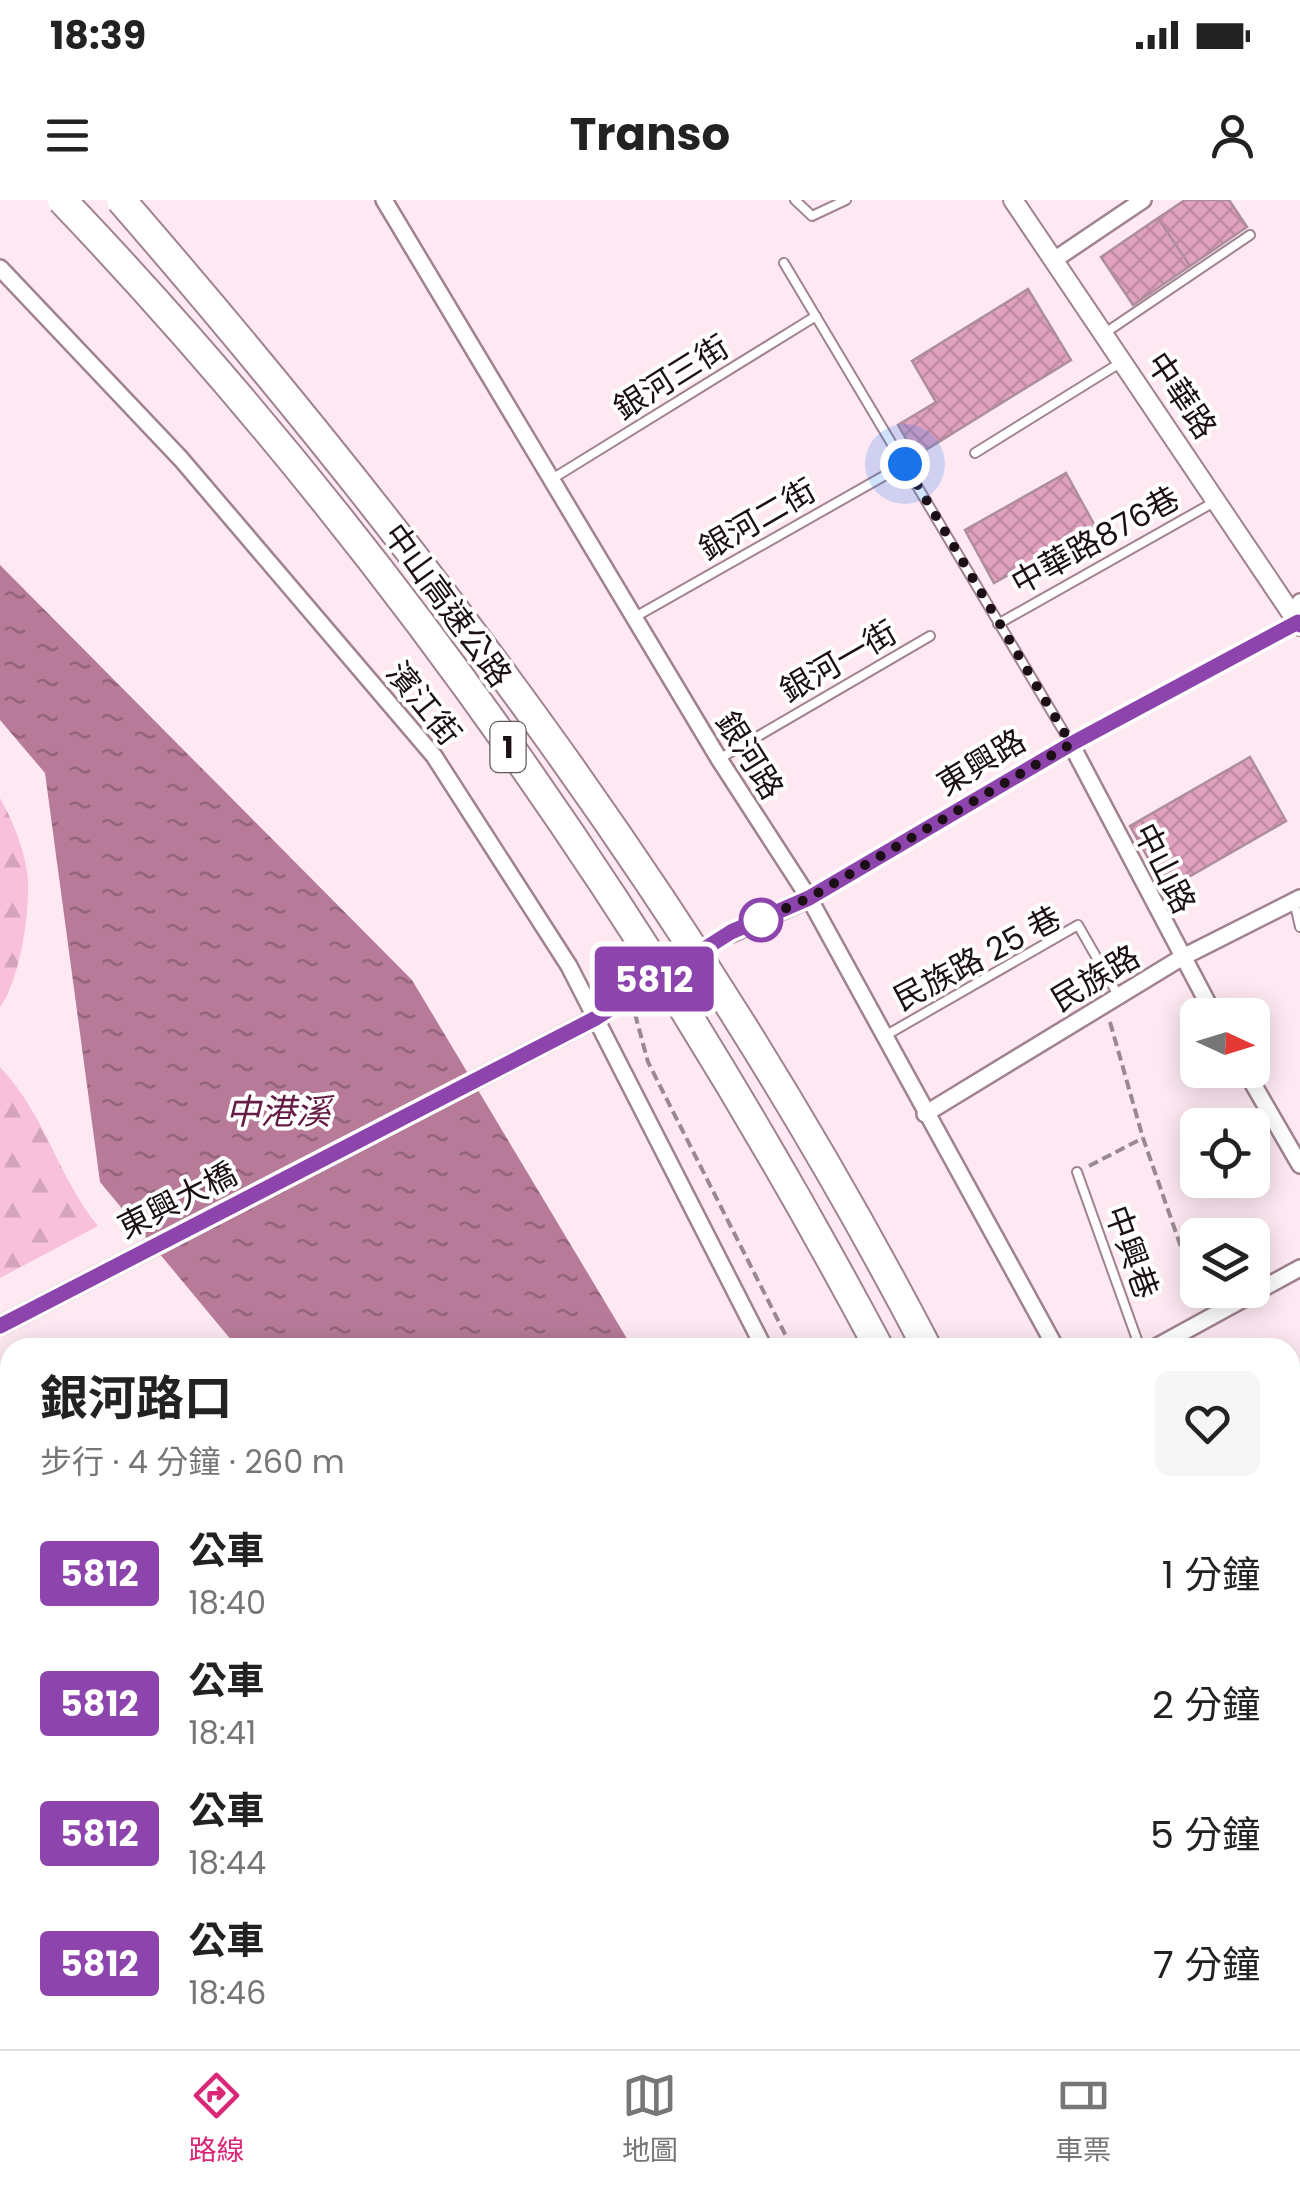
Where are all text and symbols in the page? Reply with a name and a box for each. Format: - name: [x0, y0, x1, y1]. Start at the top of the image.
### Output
- text: 18:39: [50, 9, 146, 62]
- text: Transo: [570, 103, 730, 166]
- icon: menu: [40, 108, 95, 163]
- icon: person: [1205, 108, 1260, 163]
- street label: 銀河三街: [605, 324, 737, 430]
- street label: 中華路: [1137, 343, 1227, 447]
- your location: [880, 439, 930, 489]
- street label: 銀河二街: [690, 468, 824, 570]
- street label: 中華路876巷: [1003, 475, 1187, 605]
- street label: 中山高速公路: [373, 514, 523, 696]
- street label: 銀河一街: [771, 610, 905, 712]
- street label: 濱江街: [376, 652, 472, 754]
- street label: 銀河路: [705, 702, 795, 808]
- street label: 東興路: [928, 718, 1034, 806]
- road number: 1: [490, 722, 526, 772]
- street label: 中山路: [1123, 815, 1207, 921]
- street label: 民族路 25 巷: [885, 895, 1069, 1021]
- unlabelled marker: [740, 899, 782, 941]
- street label: 民族路: [1042, 934, 1148, 1022]
- line badge: 5812: [584, 946, 724, 1012]
- text: 5812: [615, 955, 693, 1004]
- north arrow: [1180, 998, 1270, 1088]
- map controls: [1180, 998, 1270, 1308]
- water label: 中港溪: [225, 1087, 335, 1136]
- button: locate: [1180, 1108, 1270, 1198]
- street label: 東興大橋: [110, 1151, 244, 1249]
- street label: 中興巷: [1094, 1199, 1170, 1305]
- button: layers: [1180, 1218, 1270, 1308]
- text: 銀河路口: [40, 1365, 232, 1432]
- button: heart: [1155, 1371, 1260, 1476]
- text: 步行 · 4 分鐘 · 260 m: [40, 1439, 345, 1484]
- text: 公車: [189, 1524, 265, 1577]
- text: 1 分鐘: [1162, 1548, 1260, 1601]
- text: 5812: [60, 1549, 139, 1598]
- text: 18:40: [189, 1580, 266, 1625]
- text: 公車: [189, 1654, 265, 1707]
- text: 2 分鐘: [1152, 1678, 1260, 1731]
- text: 5812: [60, 1679, 139, 1728]
- text: 18:41: [189, 1710, 256, 1755]
- text: 公車: [189, 1784, 265, 1837]
- text: 5 分鐘: [1150, 1808, 1260, 1861]
- text: 5812: [60, 1809, 139, 1858]
- text: 18:44: [189, 1840, 266, 1885]
- text: 公車: [189, 1914, 265, 1967]
- text: 7 分鐘: [1153, 1938, 1260, 1991]
- text: 5812: [60, 1939, 139, 1988]
- text: 18:46: [189, 1970, 266, 2015]
- tab: 路線: [189, 2068, 245, 2172]
- tab: 地圖: [622, 2068, 678, 2172]
- tab: 車票: [1055, 2068, 1111, 2172]

